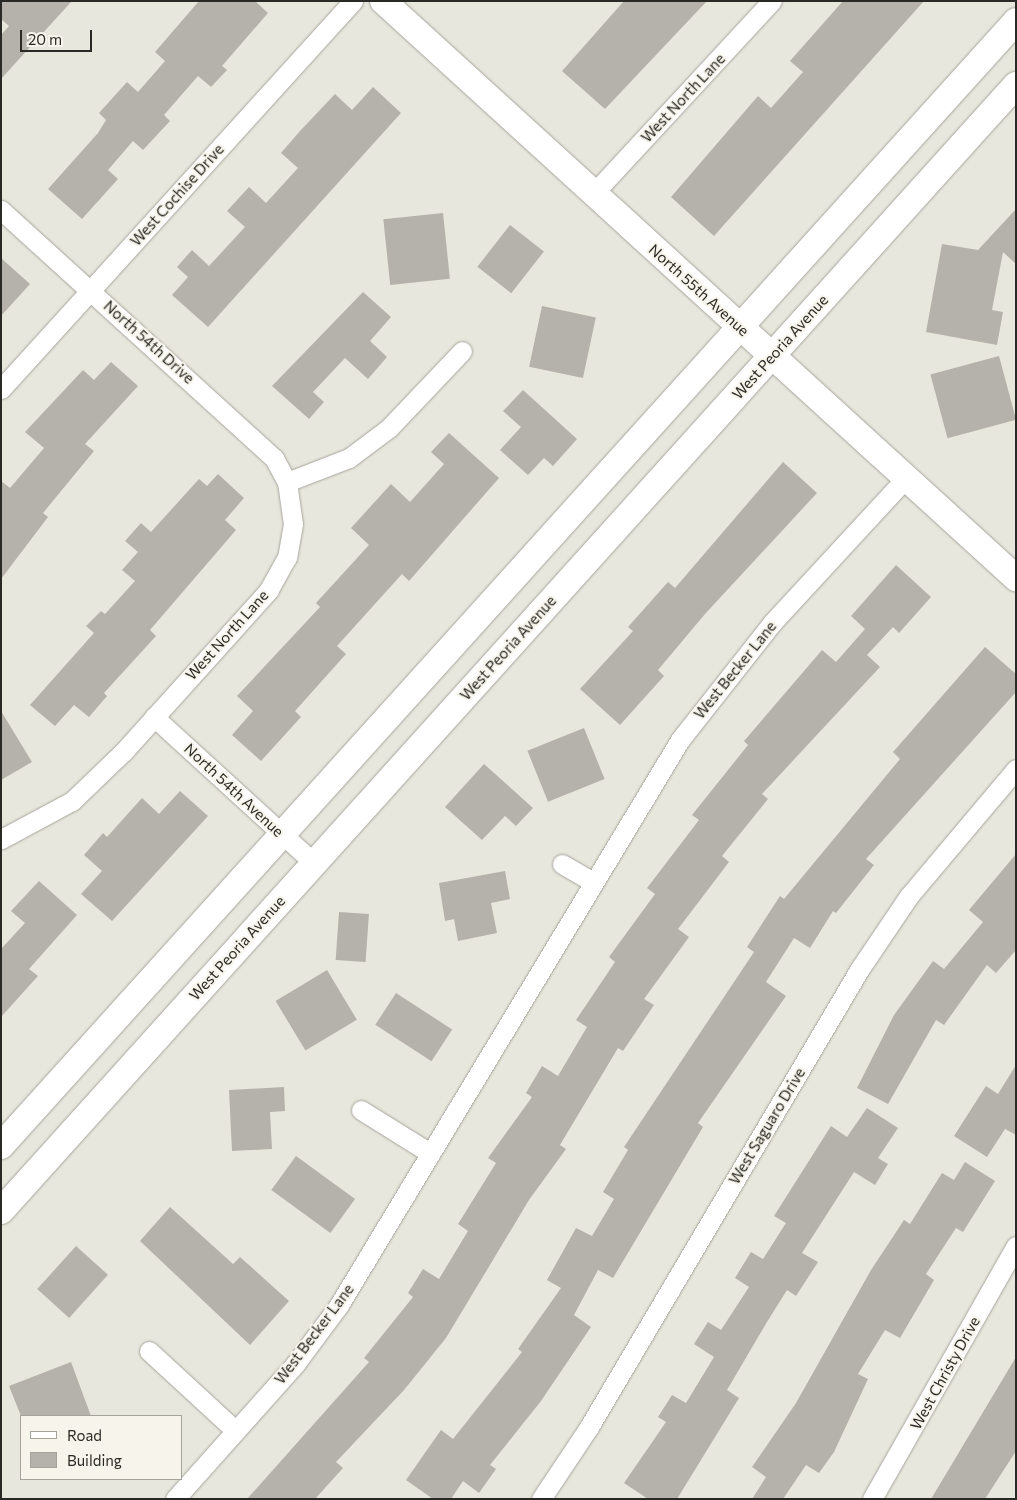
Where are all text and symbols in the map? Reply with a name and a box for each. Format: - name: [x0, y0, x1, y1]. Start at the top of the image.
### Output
- scale bar: [22, 20, 95, 52]
- text: 20 m: [28, 30, 62, 48]
- street label: West North Lane: [637, 50, 729, 146]
- street label: West Cochise Drive: [127, 140, 227, 250]
- street label: North 55th Avenue: [645, 240, 753, 340]
- street label: West Peoria Avenue: [728, 291, 832, 403]
- street label: North 54th Drive: [100, 297, 198, 387]
- street label: West North Lane: [182, 586, 272, 684]
- street label: West Peoria Avenue: [456, 592, 560, 704]
- street label: West Becker Lane: [690, 618, 780, 722]
- street label: North 54th Avenue: [181, 739, 287, 841]
- street label: West Peoria Avenue: [185, 892, 289, 1004]
- street label: West Saguaro Drive: [725, 1064, 809, 1188]
- street label: West Becker Lane: [271, 1280, 357, 1388]
- street label: West Christy Drive: [906, 1313, 984, 1433]
- legend: [20, 1415, 182, 1480]
- text: Road: [67, 1426, 102, 1444]
- text: Building: [67, 1451, 122, 1469]

